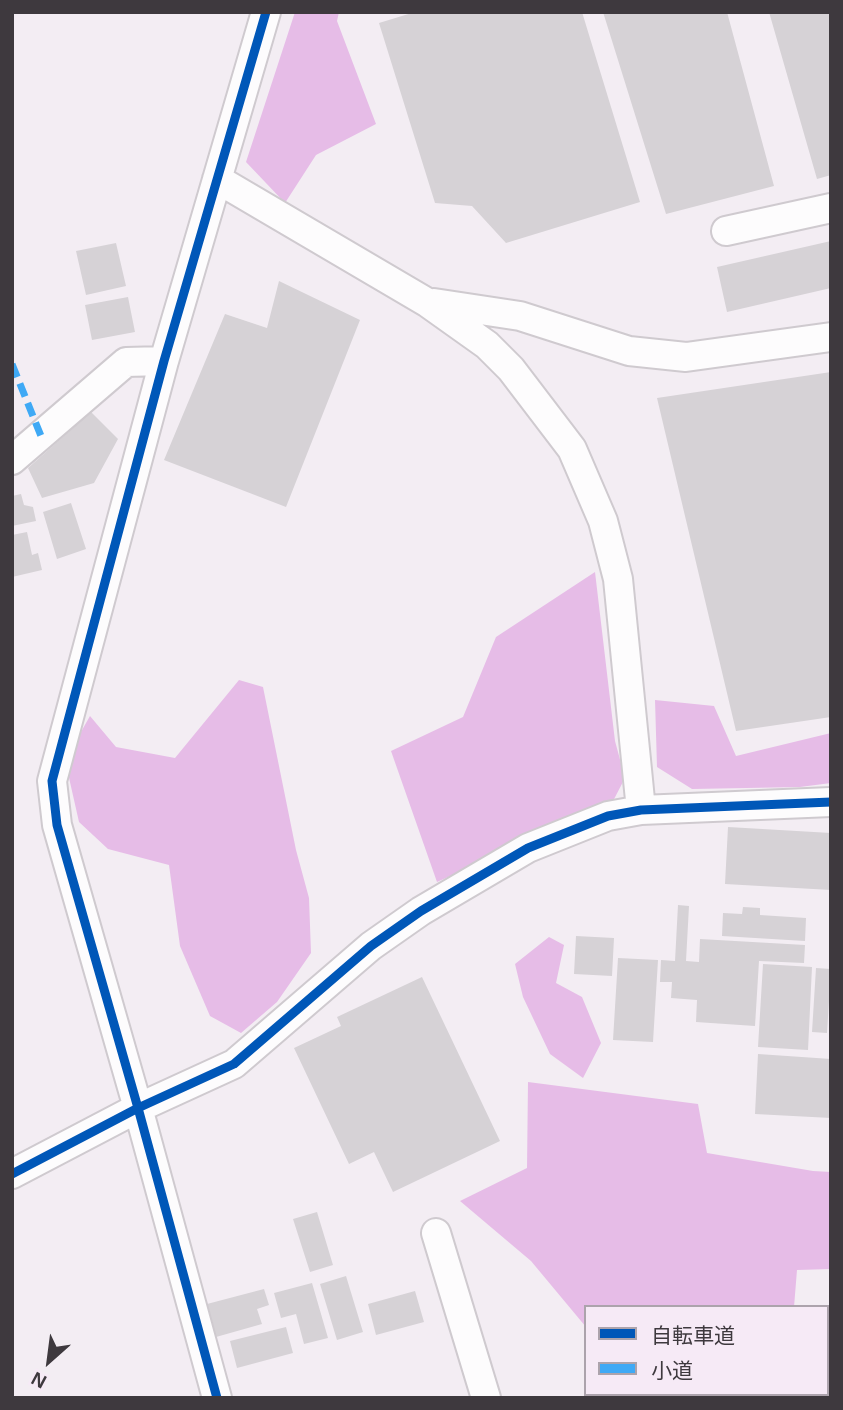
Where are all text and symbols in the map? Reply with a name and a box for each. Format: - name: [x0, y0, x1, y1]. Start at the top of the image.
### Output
- legend: [584, 1305, 829, 1396]
- text: 自転車道: [651, 1324, 735, 1347]
- north arrow: [14, 1326, 84, 1396]
- text: 小道: [651, 1359, 693, 1382]
- text: N: [28, 1367, 50, 1392]

